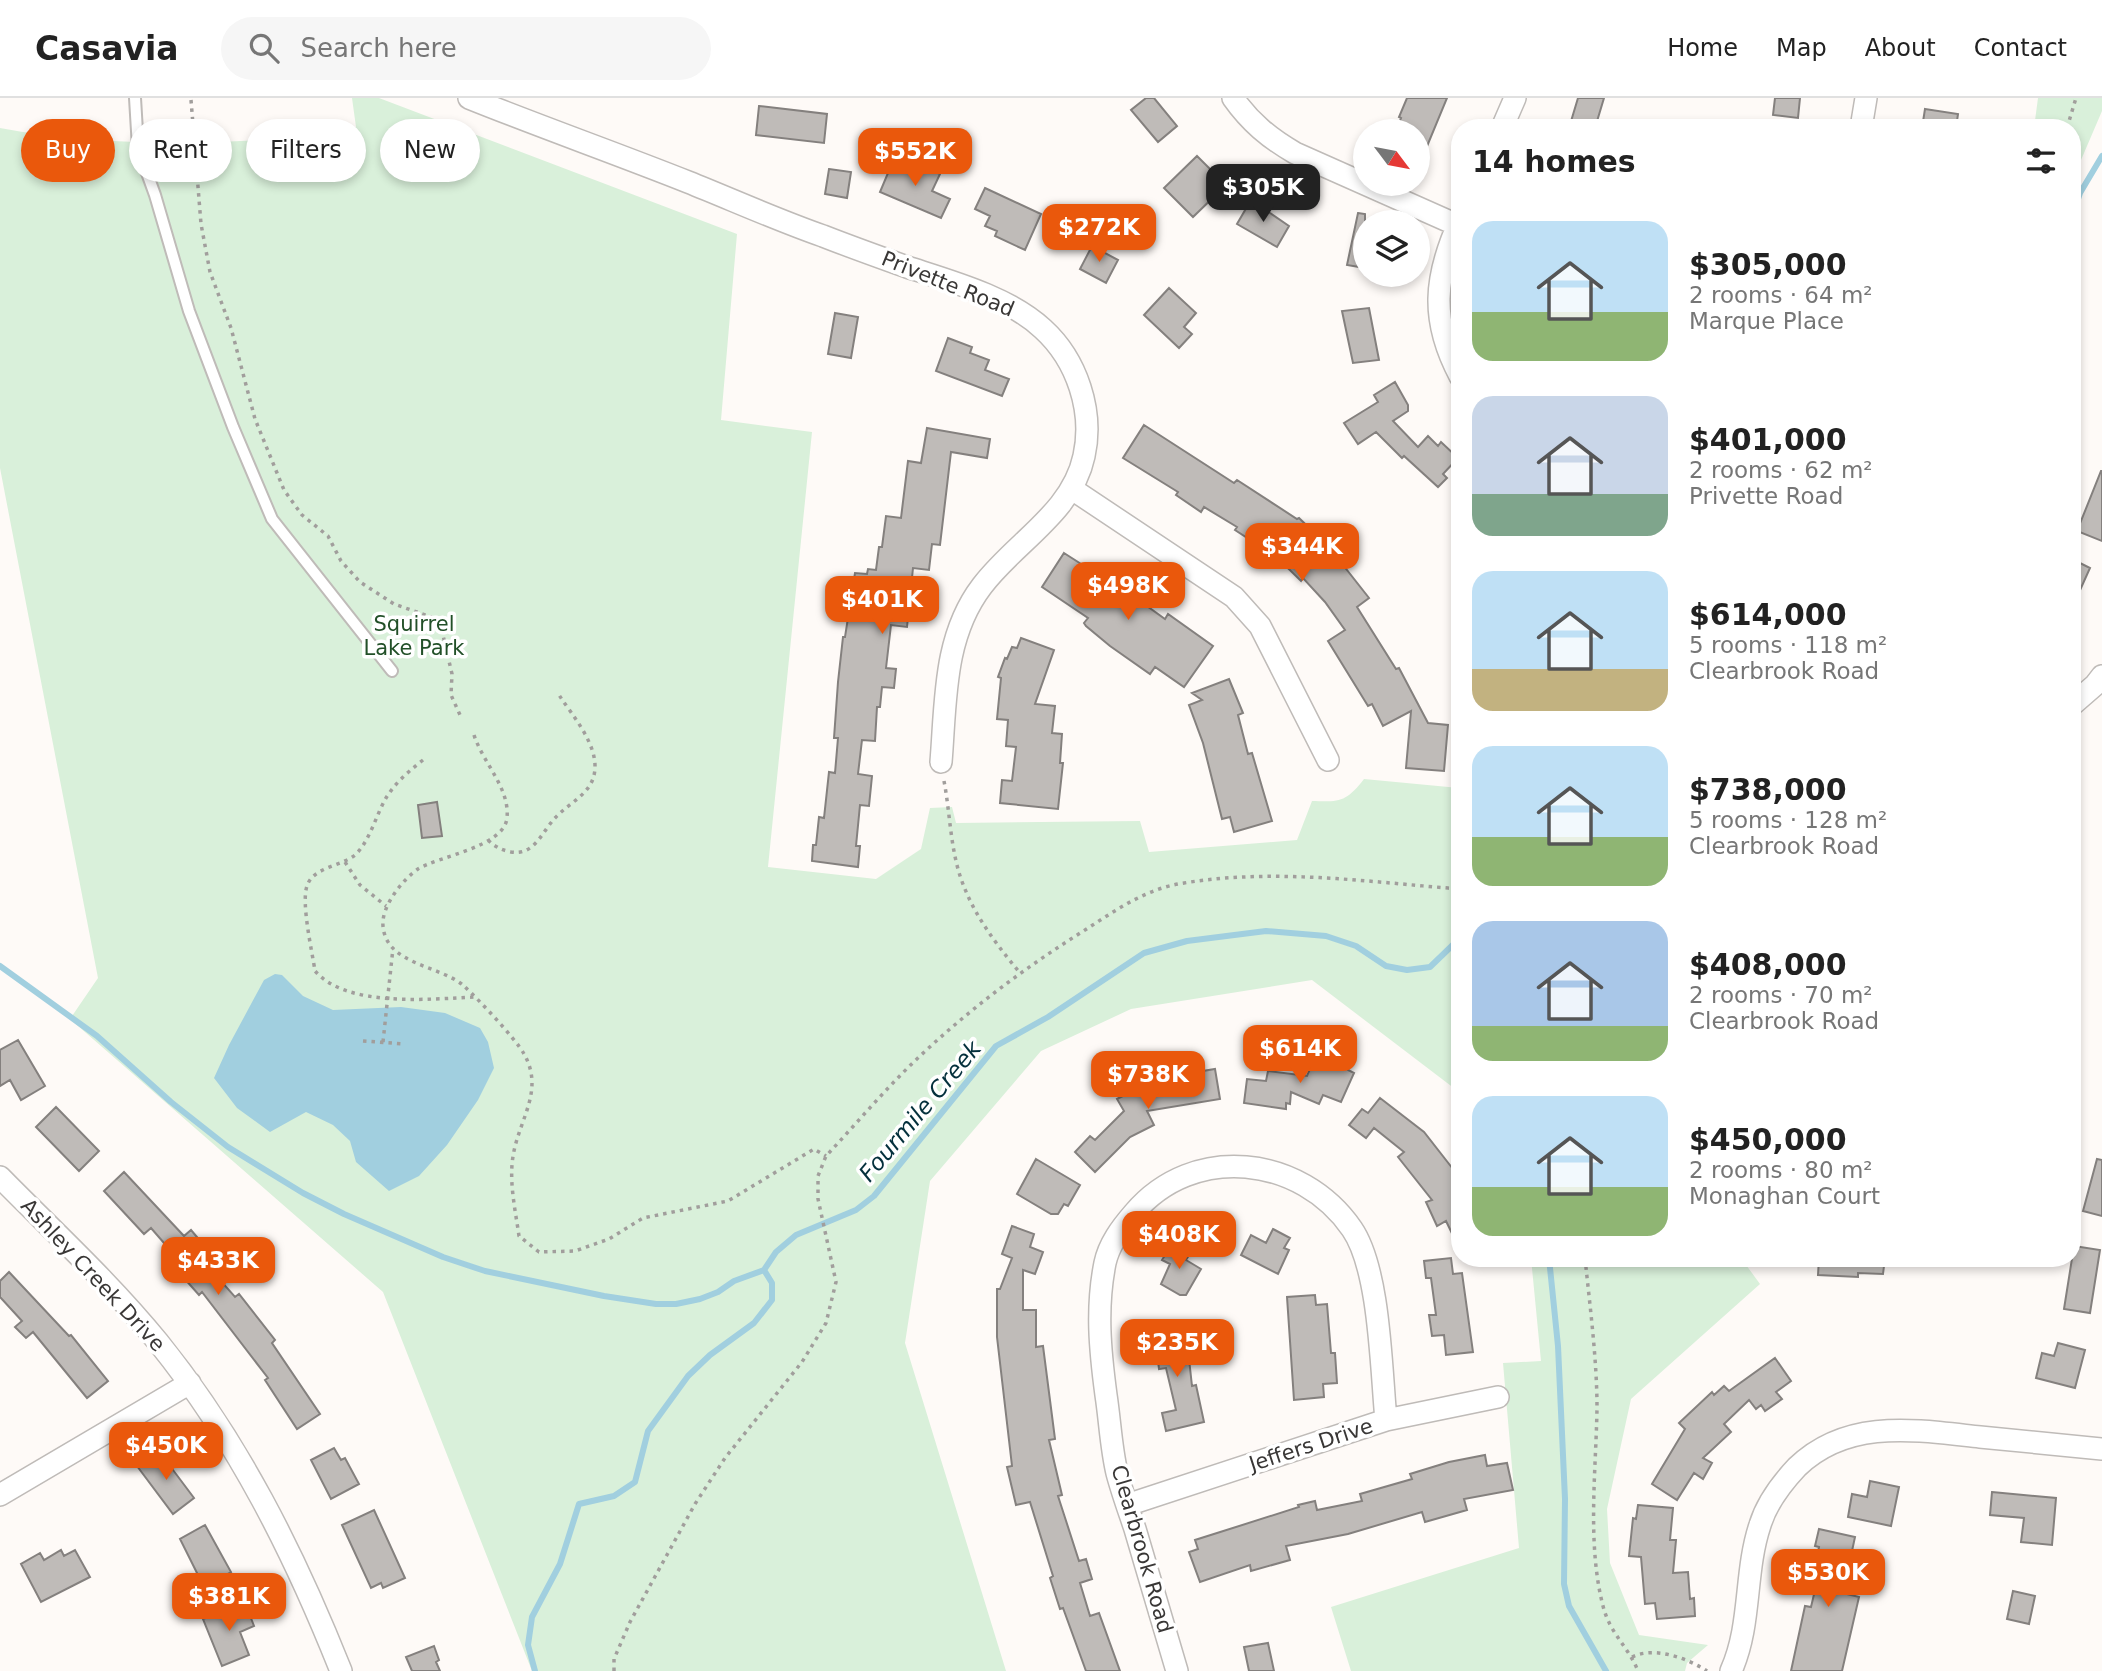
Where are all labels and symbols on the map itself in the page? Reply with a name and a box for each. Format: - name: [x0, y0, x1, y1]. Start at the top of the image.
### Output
- north arrow: [1353, 119, 1430, 196]
- pin: $552K: [866, 129, 964, 188]
- pin: $305K: [1214, 164, 1312, 224]
- pin: $272K: [1050, 204, 1148, 264]
- street label: Privette Road: [878, 246, 1018, 322]
- pin: $344K: [1253, 524, 1351, 583]
- pin: $498K: [1079, 562, 1177, 622]
- pin: $401K: [833, 576, 931, 636]
- park label: Squirrel Lake Park: [364, 612, 465, 660]
- pin: $614K: [1251, 1026, 1349, 1085]
- water label: Fourmile Creek: [854, 1034, 987, 1186]
- pin: $738K: [1099, 1052, 1197, 1111]
- street label: Ashley Creek Drive: [16, 1194, 170, 1356]
- pin: $408K: [1130, 1212, 1228, 1271]
- pin: $433K: [169, 1238, 267, 1297]
- pin: $235K: [1128, 1320, 1226, 1379]
- street label: Jeffers Drive: [1244, 1414, 1376, 1477]
- pin: $450K: [117, 1422, 215, 1482]
- street label: Clearbrook Road: [1107, 1462, 1177, 1636]
- pin: $530K: [1779, 1550, 1877, 1609]
- pin: $381K: [180, 1574, 278, 1633]

